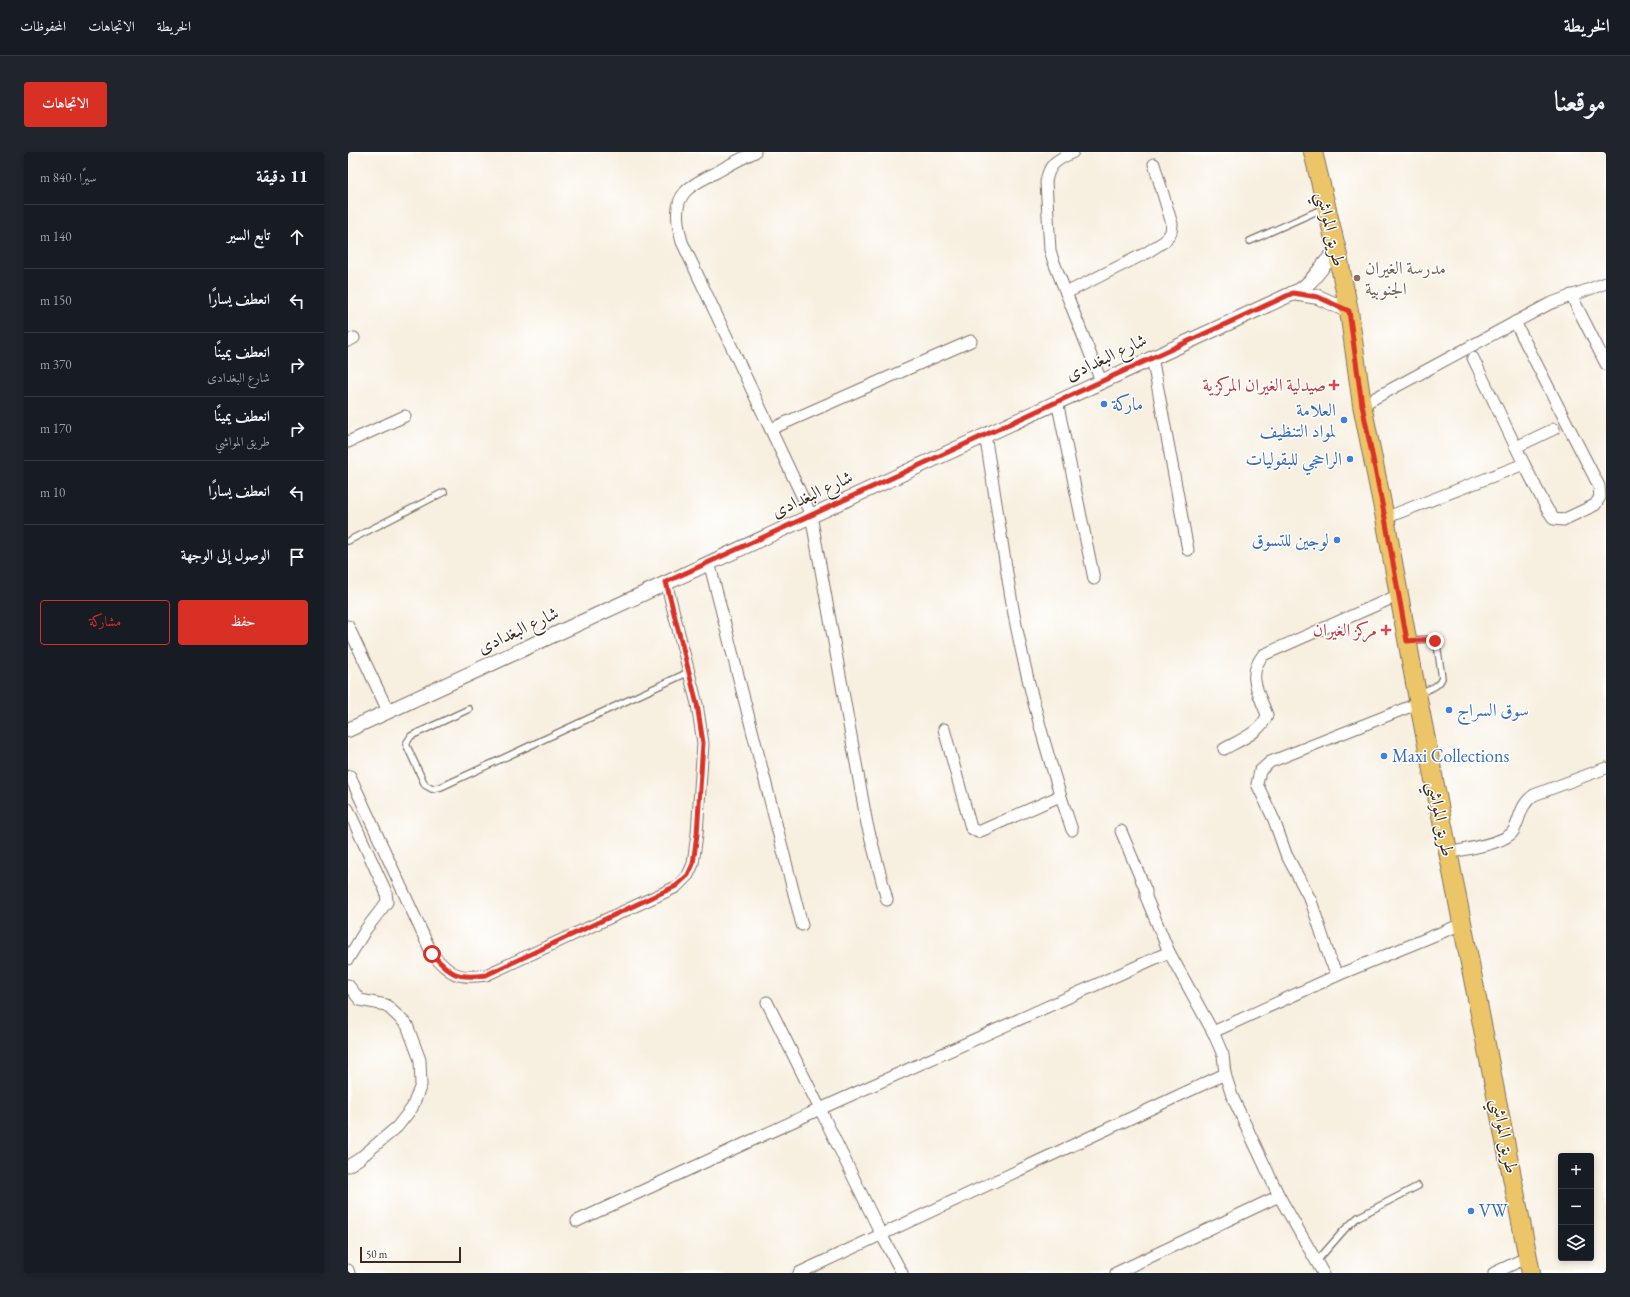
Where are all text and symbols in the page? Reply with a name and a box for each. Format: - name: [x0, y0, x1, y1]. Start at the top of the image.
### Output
- text: الخريطة: [1564, 13, 1610, 38]
- text: المحفوظات: [20, 17, 66, 35]
- text: الاتجاهات: [88, 17, 135, 35]
- text: الخريطة: [157, 17, 191, 35]
- button: الاتجاهات: [24, 82, 107, 127]
- text: موقعنا: [1554, 83, 1606, 119]
- text: 11 دقيقة: [256, 165, 308, 187]
- text: سيرًا · 840 m: [40, 169, 97, 186]
- street label: طريق المواشي: [1306, 189, 1351, 270]
- text: تابع السير: [227, 225, 270, 244]
- icon: ahead: [286, 226, 308, 248]
- text: 140 m: [40, 228, 71, 245]
- place label: مدرسة الغيران الجنوبية: [1365, 256, 1446, 300]
- marker: مدرسة الغيران الجنوبية: [1352, 273, 1362, 283]
- text: انعطف يسارًا: [208, 289, 270, 308]
- icon: left: [286, 290, 308, 312]
- text: 150 m: [40, 292, 71, 309]
- street label: شارع البغدادى: [1061, 328, 1152, 389]
- text: انعطف يمينًا: [214, 342, 270, 361]
- icon: right: [286, 354, 308, 376]
- text: 370 m: [40, 356, 71, 373]
- text: شارع البغدادى: [207, 369, 270, 386]
- place label: صيدلية الغيران المركزية: [1202, 373, 1326, 397]
- marker: صيدلية الغيران المركزية: [1329, 380, 1339, 390]
- place label: ماركة: [1111, 392, 1143, 415]
- place label: العلامة لمواد التنظيف: [1260, 398, 1336, 442]
- marker: ماركة: [1099, 399, 1109, 409]
- text: انعطف يمينًا: [214, 406, 270, 425]
- marker: العلامة لمواد التنظيف: [1339, 415, 1349, 425]
- icon: right: [286, 418, 308, 440]
- text: 170 m: [40, 420, 71, 437]
- text: طريق المواشي: [215, 433, 270, 450]
- place label: الراحجي للبقوليات: [1246, 447, 1342, 476]
- marker: الراحجي للبقوليات: [1345, 454, 1355, 464]
- street label: شارع البغدادى: [767, 465, 858, 526]
- text: انعطف يسارًا: [208, 481, 270, 500]
- icon: left: [286, 482, 308, 504]
- text: 10 m: [40, 484, 65, 501]
- place label: لوجين للتسوق: [1251, 528, 1329, 551]
- marker: لوجين للتسوق: [1332, 535, 1342, 545]
- text: الوصول إلى الوجهة: [181, 545, 270, 564]
- icon: arrive: [286, 546, 308, 568]
- button: مشاركة: [40, 600, 170, 645]
- button: حفظ: [178, 600, 308, 645]
- street label: شارع البغدادى: [473, 601, 564, 662]
- place label: مركز الغيران: [1313, 618, 1377, 643]
- marker: مركز الغيران: [1380, 624, 1392, 636]
- route end: [1426, 632, 1444, 650]
- place label: سوق السراج: [1457, 698, 1529, 726]
- marker: سوق السراج: [1444, 705, 1454, 715]
- place label: Maxi Collections: [1392, 744, 1509, 767]
- marker: Maxi Collections: [1379, 751, 1389, 761]
- street label: طريق المواشي: [1417, 779, 1460, 860]
- route start: [423, 945, 441, 963]
- street label: طريق المواشي: [1481, 1096, 1524, 1177]
- map controls: [1558, 1153, 1594, 1261]
- button: +: [1558, 1153, 1594, 1189]
- button: −: [1558, 1189, 1594, 1225]
- place label: VW: [1479, 1199, 1508, 1222]
- marker: VW: [1466, 1206, 1476, 1216]
- button: layers: [1558, 1225, 1594, 1261]
- scale bar: [360, 1245, 461, 1264]
- text: 50 m: [366, 1247, 387, 1261]

